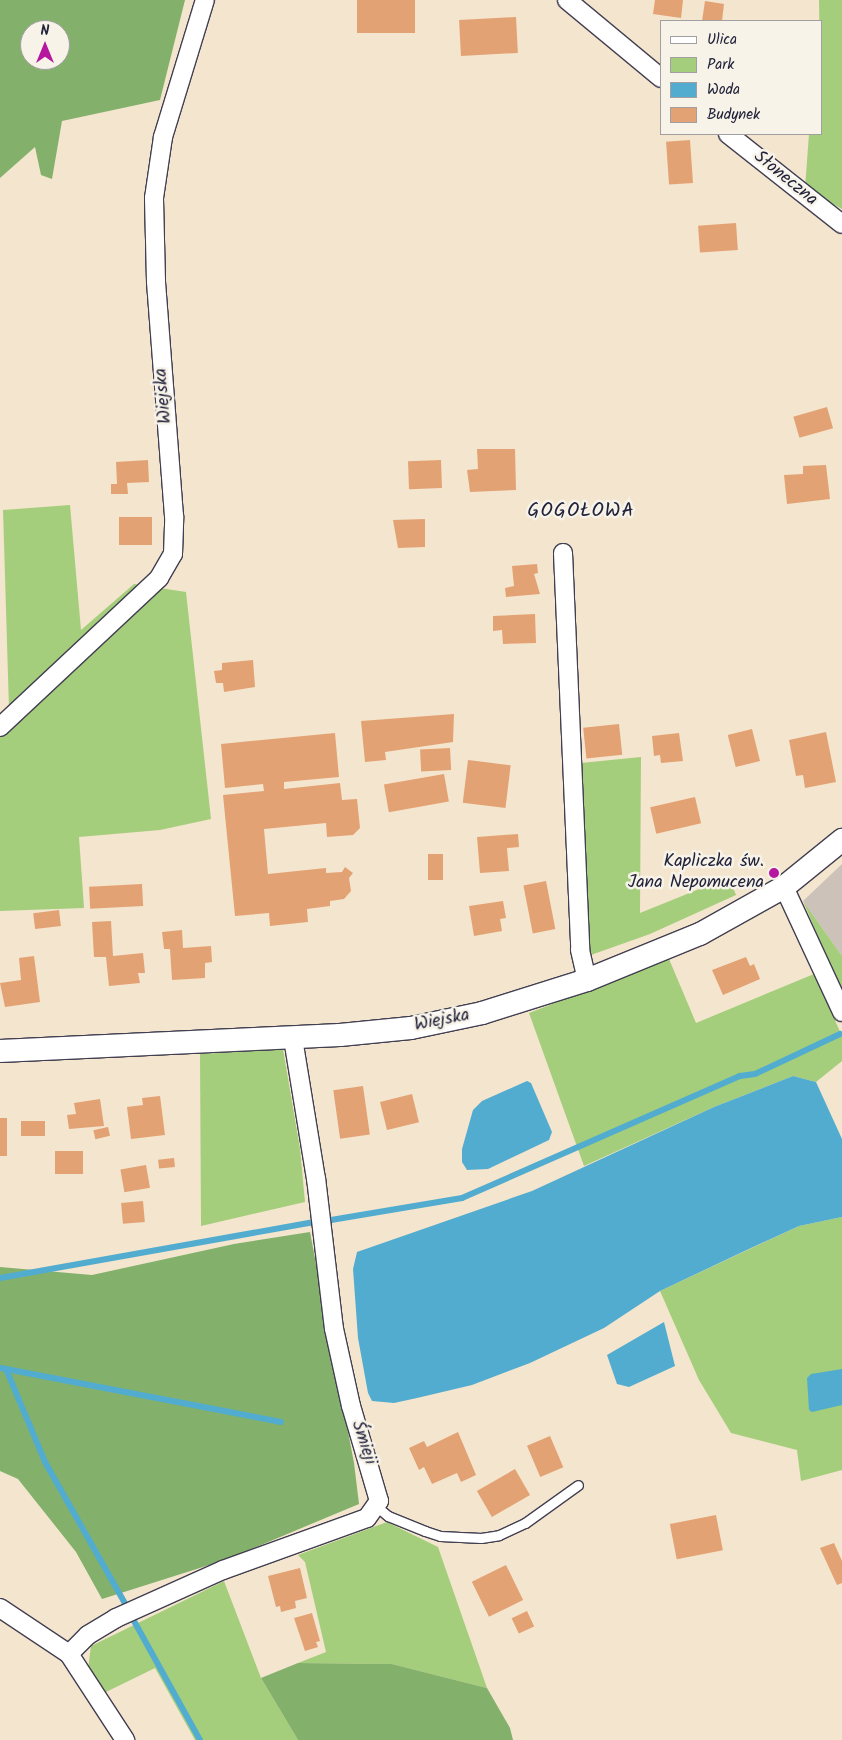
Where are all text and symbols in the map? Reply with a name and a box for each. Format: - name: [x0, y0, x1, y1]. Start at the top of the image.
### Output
- north arrow: [20, 20, 70, 70]
- text: N: [41, 20, 49, 42]
- legend: [660, 20, 822, 135]
- text: Ulica: [707, 28, 737, 52]
- text: Park: [707, 53, 734, 77]
- text: Woda: [707, 78, 740, 102]
- text: Budynek: [707, 103, 760, 127]
- street label: Słoneczna: [749, 147, 821, 211]
- street label: Wiejska: [151, 367, 177, 425]
- district label: GOGOŁOWA: [526, 499, 636, 523]
- place label: Kapliczka św. Jana Nepomucena: [628, 852, 764, 894]
- marker: Kapliczka św. Jana Nepomucena: [768, 867, 780, 879]
- street label: Wiejska: [413, 1005, 471, 1037]
- street label: Śmieji: [346, 1418, 380, 1468]

